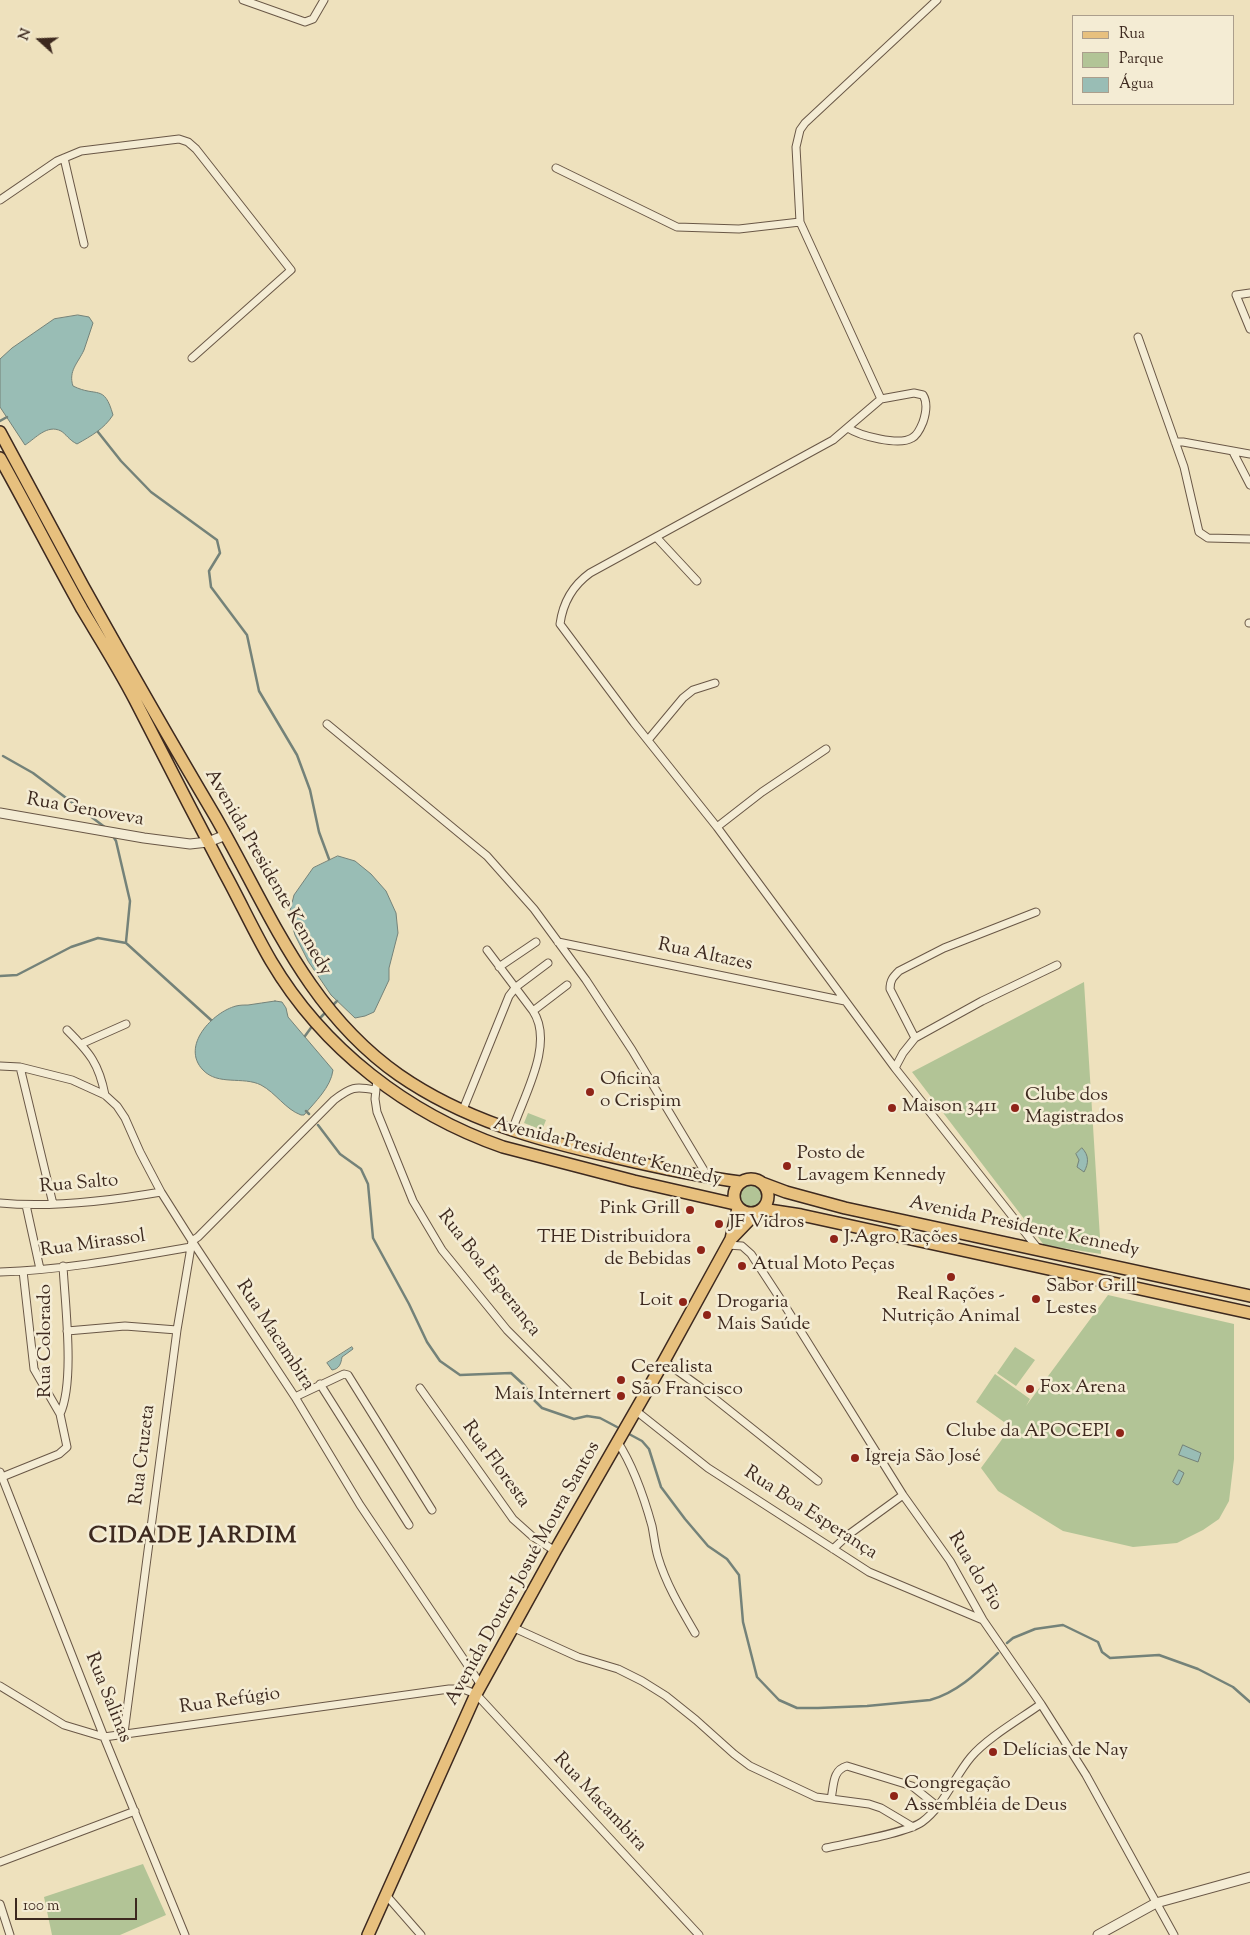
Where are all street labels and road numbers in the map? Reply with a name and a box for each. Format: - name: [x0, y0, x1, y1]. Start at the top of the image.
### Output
- street label: Avenida Presidente Kennedy: [198, 766, 336, 980]
- street label: Rua Genoveva: [25, 789, 145, 833]
- street label: Rua Altazes: [656, 935, 754, 977]
- street label: Avenida Presidente Kennedy: [490, 1114, 724, 1192]
- street label: Rua Salto: [39, 1170, 119, 1200]
- street label: Avenida Presidente Kennedy: [907, 1192, 1141, 1264]
- street label: Rua Boa Esperança: [431, 1206, 545, 1342]
- street label: Rua Mirassol: [39, 1226, 147, 1264]
- street label: Rua Macambira: [230, 1276, 318, 1396]
- street label: Rua Colorado: [36, 1284, 58, 1398]
- street label: Rua Cruzeta: [127, 1403, 161, 1507]
- street label: Rua Floresta: [456, 1417, 534, 1513]
- street label: Avenida Doutor Josué Moura Santos: [442, 1438, 606, 1710]
- street label: Rua Boa Esperança: [739, 1462, 881, 1566]
- street label: Rua do Fio: [942, 1529, 1006, 1615]
- street label: Rua Salinas: [79, 1650, 135, 1746]
- street label: Rua Refúgio: [178, 1684, 282, 1720]
- street label: Rua Macambira: [547, 1749, 651, 1857]

